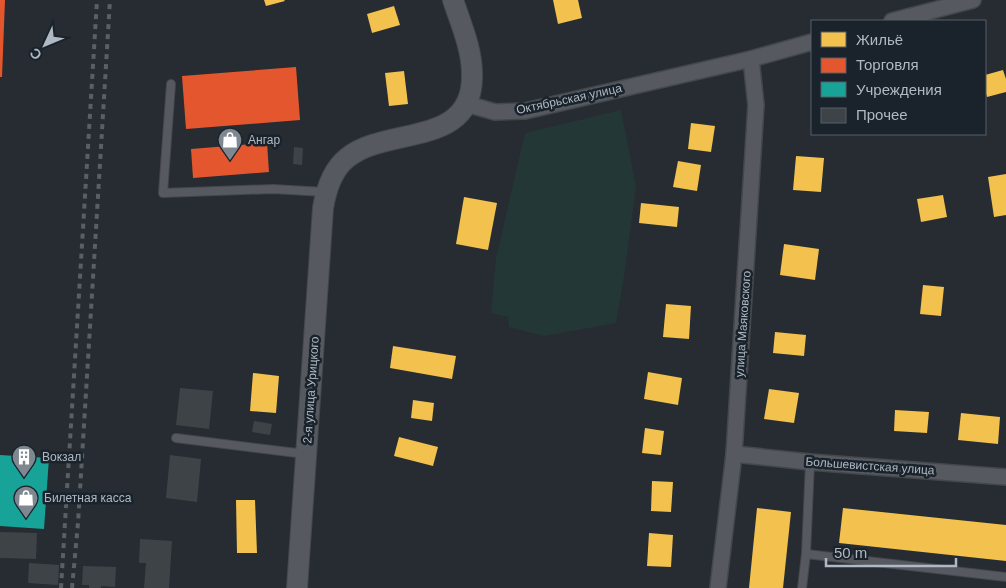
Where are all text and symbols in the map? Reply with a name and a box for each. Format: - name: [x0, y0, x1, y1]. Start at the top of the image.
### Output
- north arrow: [20, 20, 70, 70]
- legend: [811, 20, 986, 135]
- text: Жильё: [856, 31, 903, 48]
- text: С: [26, 45, 45, 63]
- text: Торговля: [856, 56, 919, 73]
- street label: Октябрьская улица: [515, 81, 623, 117]
- text: Учреждения: [856, 81, 942, 98]
- text: Прочее: [856, 106, 908, 123]
- shop icon: Ангар: [217, 127, 243, 161]
- place label: Ангар: [248, 133, 280, 147]
- street label: улица Маяковского: [732, 270, 754, 378]
- street label: 2-я улица Урицкого: [300, 336, 322, 444]
- building icon: Вокзал: [11, 444, 37, 478]
- place label: Вокзал: [42, 450, 81, 464]
- street label: Большевистская улица: [805, 455, 935, 478]
- shop icon: Билетная касса: [13, 485, 39, 519]
- place label: Билетная касса: [44, 491, 132, 505]
- scale bar: [826, 536, 956, 568]
- text: 50 m: [834, 544, 867, 561]

